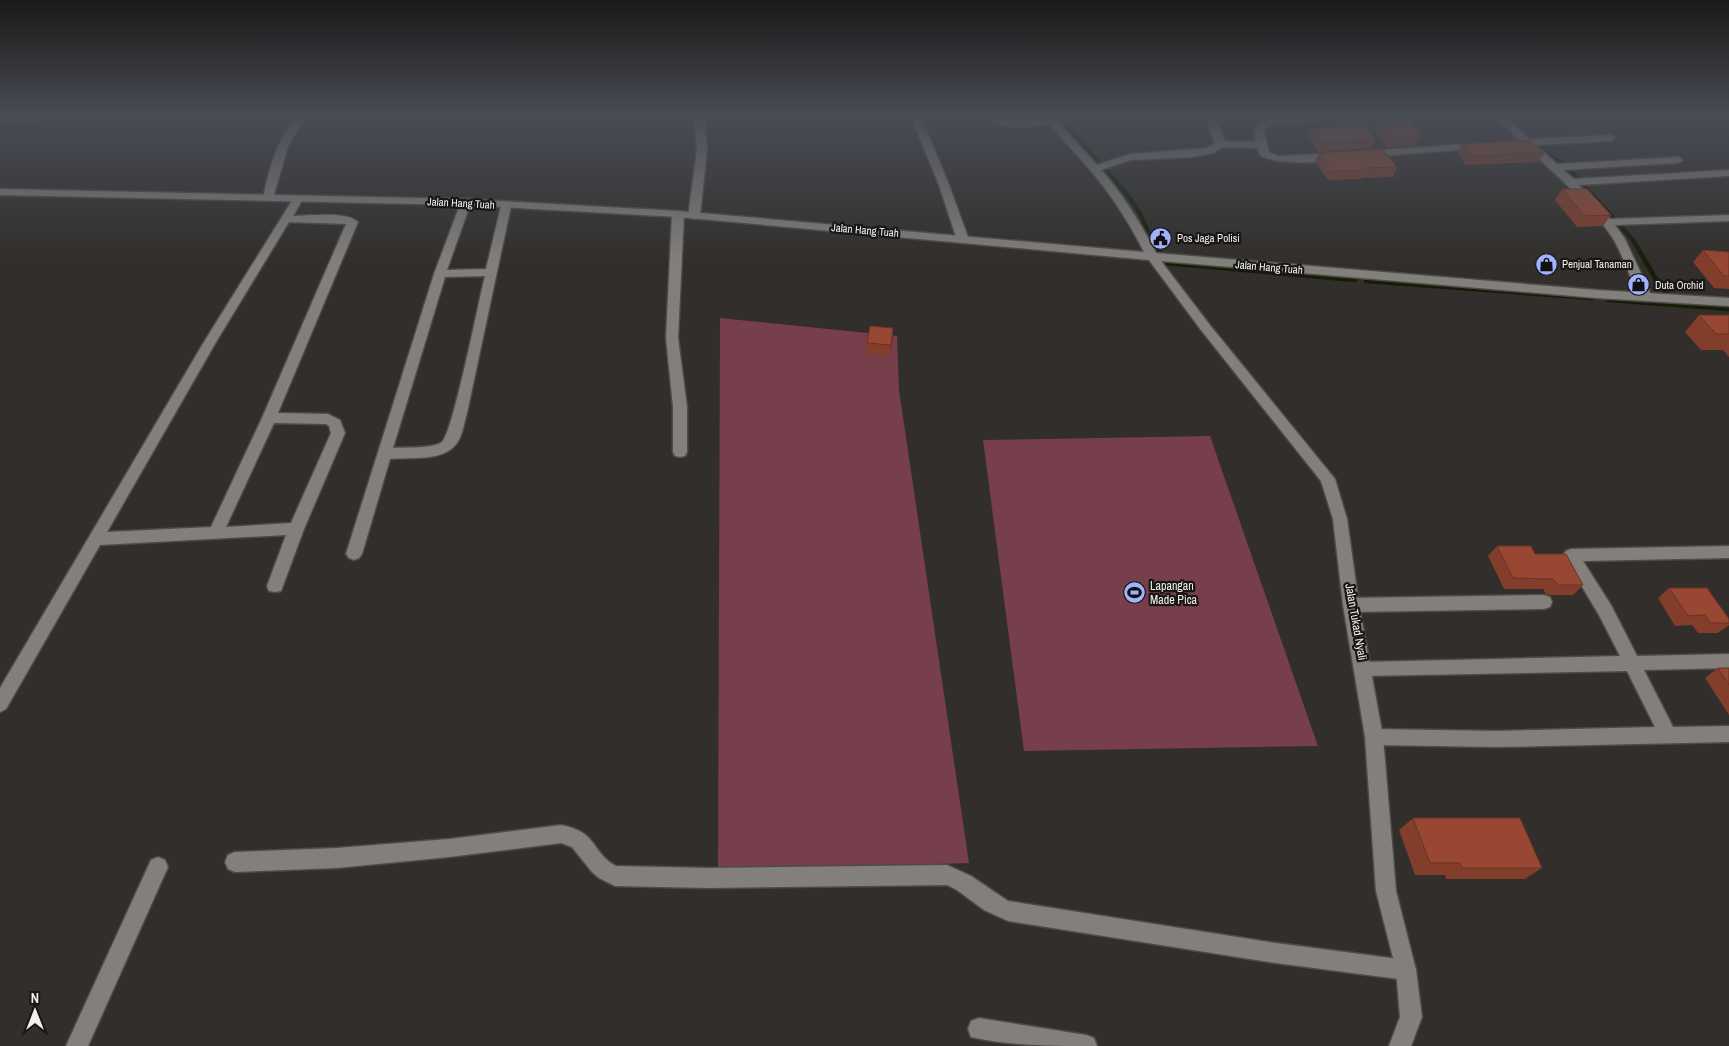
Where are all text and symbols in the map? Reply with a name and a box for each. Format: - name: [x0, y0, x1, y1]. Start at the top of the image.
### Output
- street label: Jalan Hang Tuah: [427, 194, 495, 212]
- street label: Jalan Hang Tuah: [831, 220, 899, 240]
- public building icon: Pos Jaga Polisi: [1149, 226, 1173, 250]
- place label: Pos Jaga Polisi: [1177, 231, 1240, 245]
- shop icon: Penjual Tanaman: [1534, 252, 1558, 276]
- street label: Jalan Hang Tuah: [1235, 257, 1303, 277]
- place label: Penjual Tanaman: [1562, 257, 1632, 271]
- shop icon: Duta Orchid: [1627, 273, 1651, 297]
- place label: Duta Orchid: [1655, 278, 1704, 292]
- place label: Lapangan Made Pica: [1150, 578, 1198, 608]
- sports icon: Lapangan Made Pica: [1122, 581, 1146, 605]
- street label: Jalan Tukad Nyali: [1341, 582, 1371, 662]
- north arrow: [10, 986, 60, 1036]
- text: N: [31, 989, 39, 1007]

